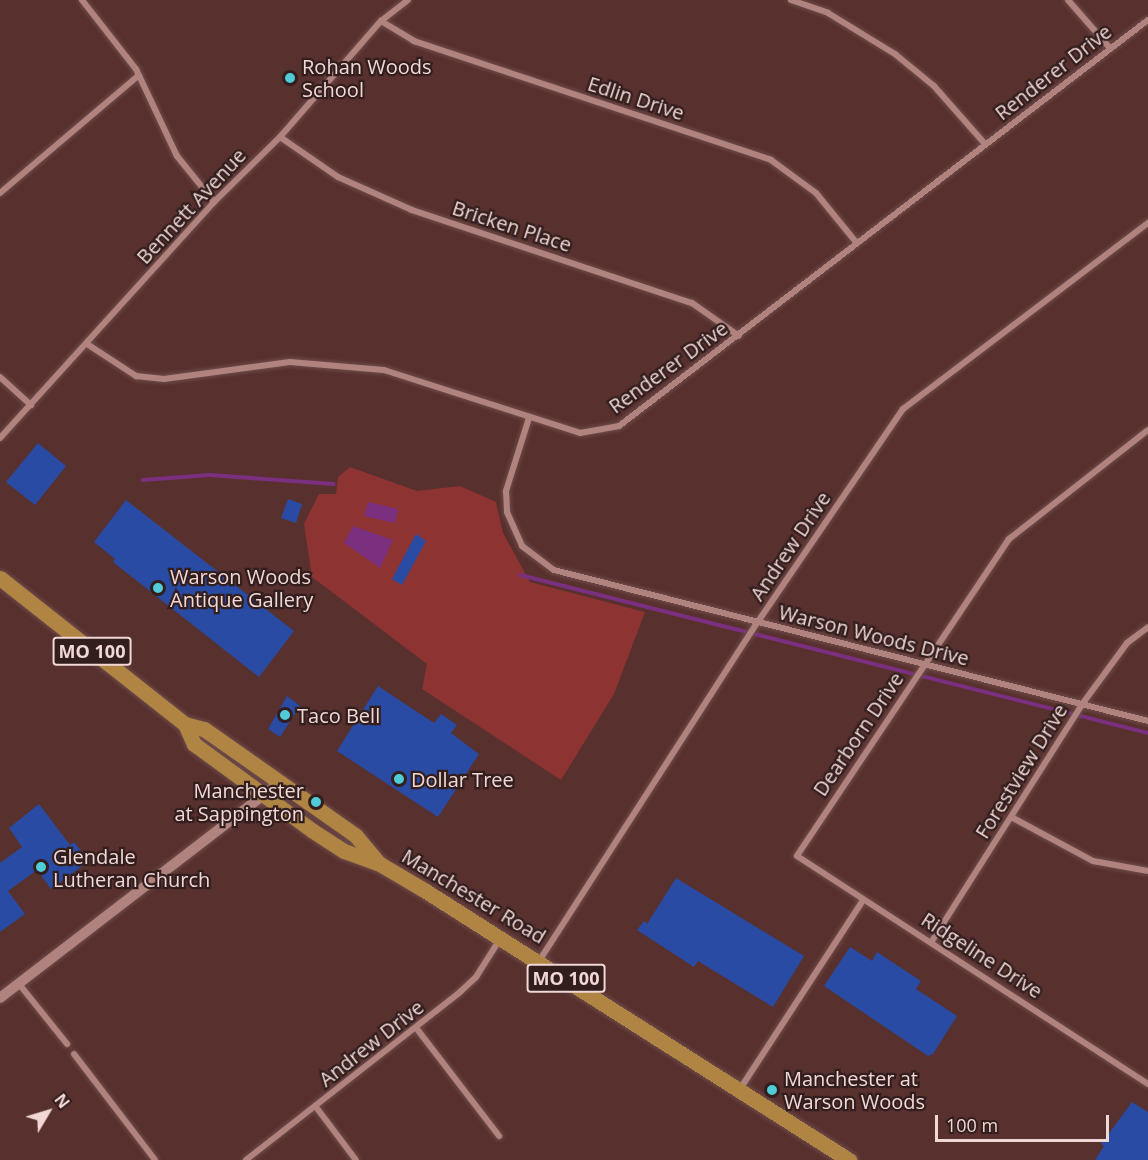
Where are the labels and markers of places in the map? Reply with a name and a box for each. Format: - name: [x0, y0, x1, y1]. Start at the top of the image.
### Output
- place label: Rohan Woods School: [302, 54, 432, 101]
- marker: Rohan Woods School: [283, 71, 297, 85]
- place label: Warson Woods Antique Gallery: [170, 564, 313, 611]
- marker: Warson Woods Antique Gallery: [151, 581, 165, 595]
- place label: Taco Bell: [297, 703, 380, 727]
- marker: Taco Bell: [278, 708, 292, 722]
- place label: Dollar Tree: [411, 767, 514, 791]
- marker: Dollar Tree: [392, 772, 406, 786]
- place label: Manchester at Sappington: [174, 778, 304, 825]
- marker: Manchester at Sappington: [309, 795, 323, 809]
- place label: Glendale Lutheran Church: [53, 844, 210, 891]
- marker: Glendale Lutheran Church: [34, 860, 48, 874]
- place label: Manchester at Warson Woods: [784, 1066, 925, 1113]
- marker: Manchester at Warson Woods: [765, 1083, 779, 1097]

